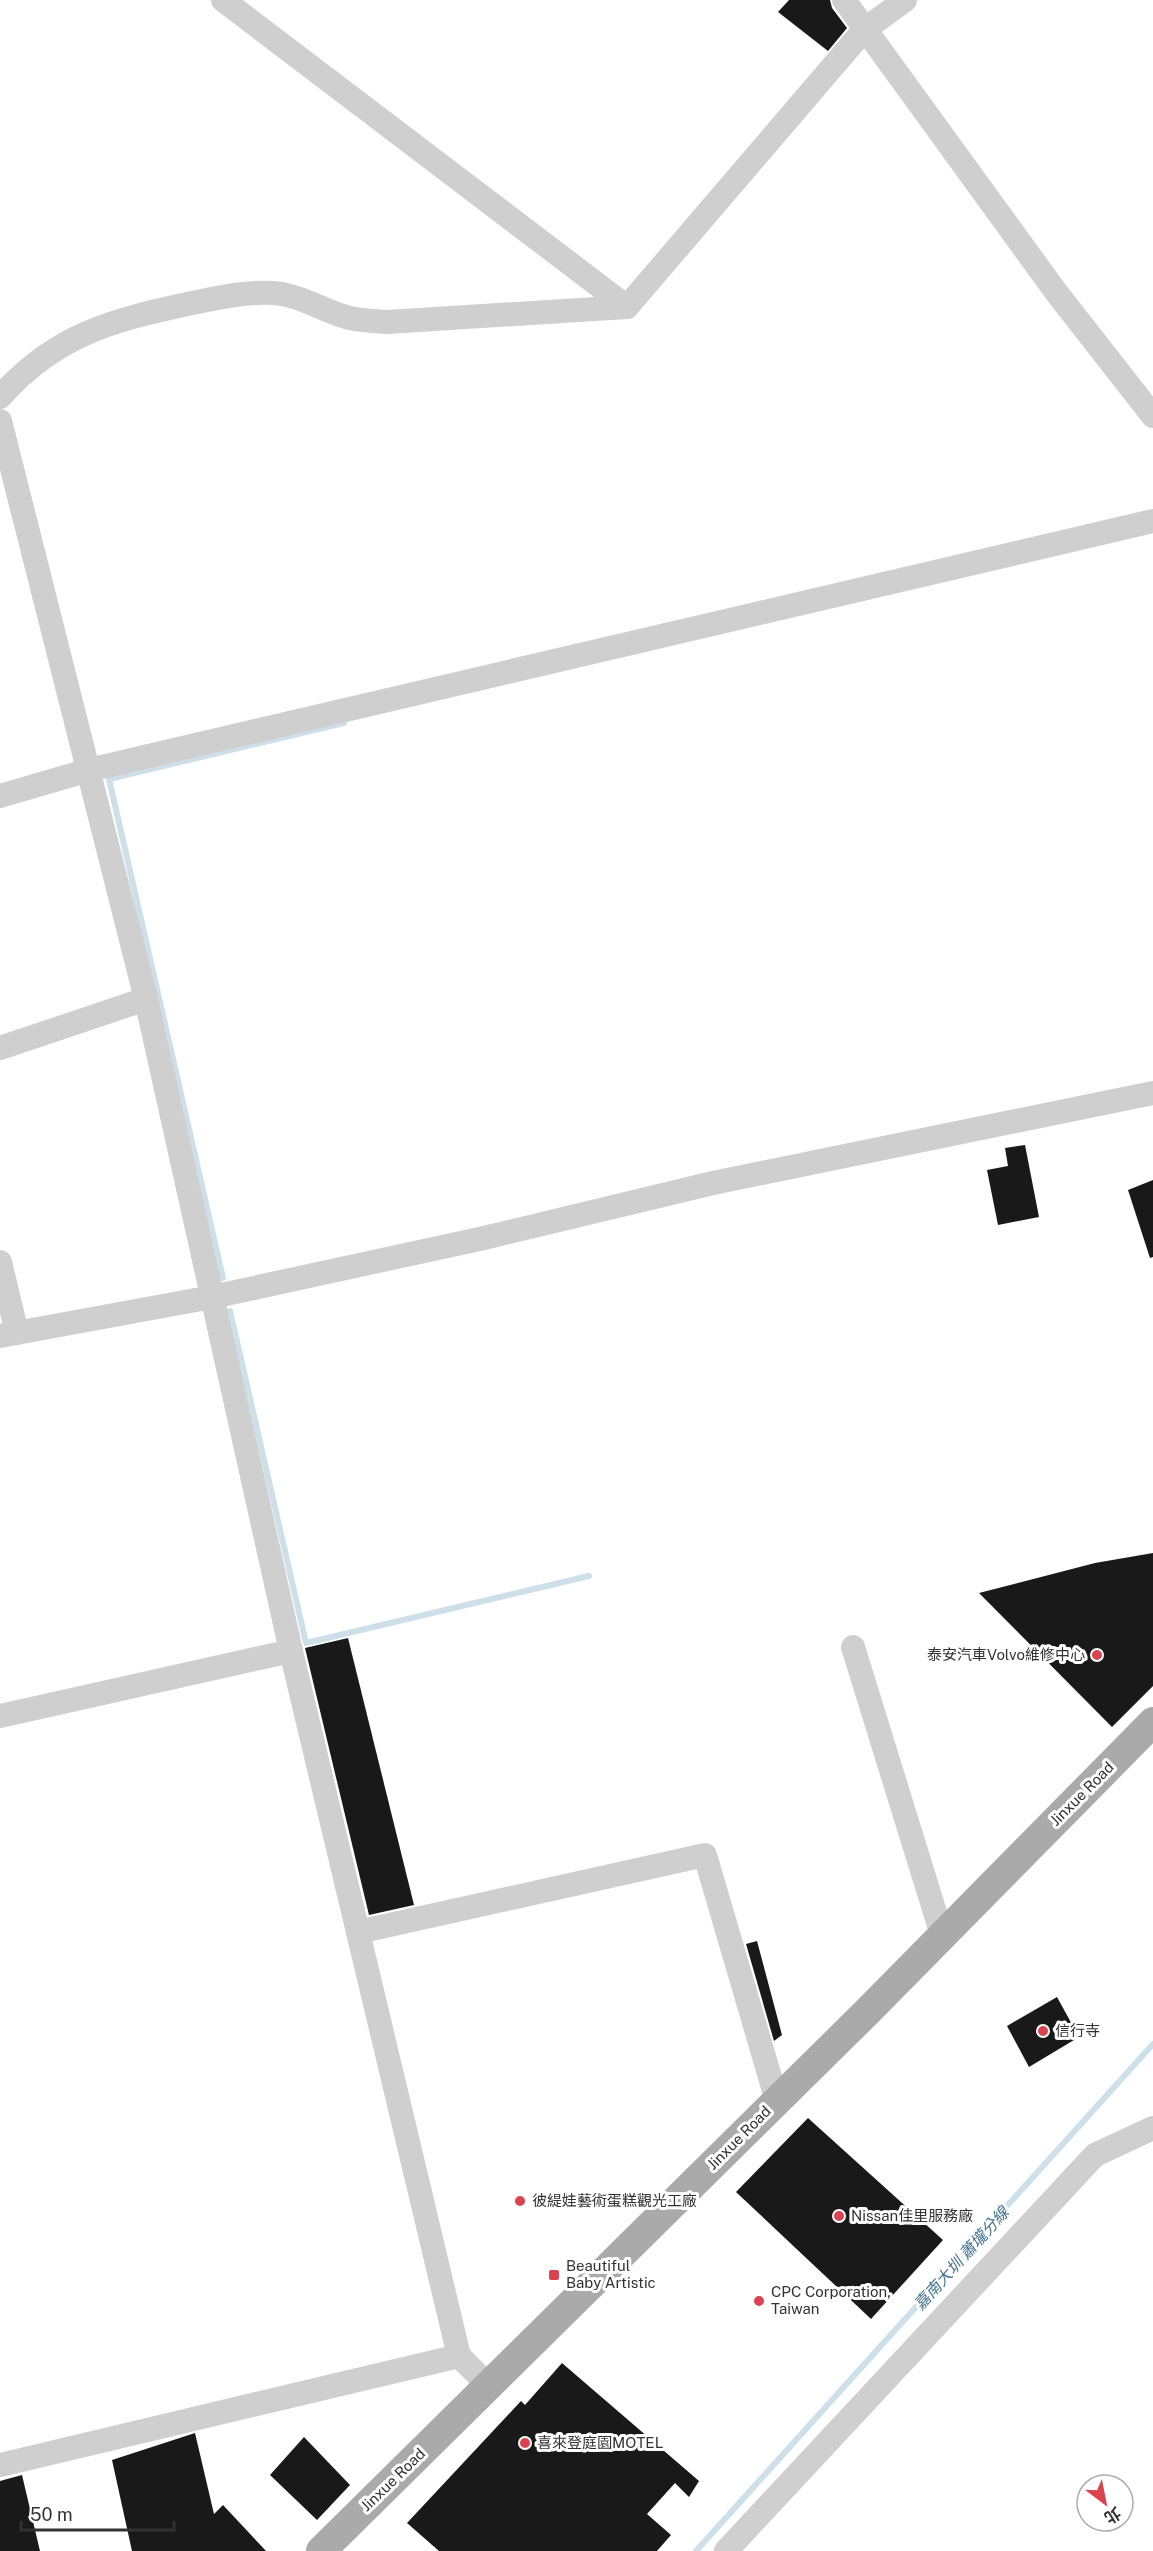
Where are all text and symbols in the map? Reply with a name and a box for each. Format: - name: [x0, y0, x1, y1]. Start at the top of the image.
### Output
- place label: 泰安汽車Volvo維修中心: [927, 1646, 1085, 1663]
- marker: 泰安汽車Volvo維修中心: [1090, 1648, 1104, 1662]
- street label: Jinxue Road: [1046, 1758, 1117, 1829]
- place label: 信行寺: [1055, 2022, 1100, 2039]
- marker: 信行寺: [1036, 2024, 1050, 2038]
- street label: Jinxue Road: [703, 2102, 774, 2173]
- place label: 彼緹娃藝術蛋糕觀光工廠: [532, 2192, 697, 2209]
- marker: 彼緹娃藝術蛋糕觀光工廠: [513, 2194, 527, 2208]
- water label: 嘉南大圳 蕭壠分線: [910, 2201, 1014, 2314]
- place label: Nissan佳里服務廠: [851, 2207, 973, 2224]
- marker: Nissan佳里服務廠: [832, 2209, 846, 2223]
- place label: Beautiful Baby Artistic: [566, 2257, 656, 2291]
- marker: Beautiful Baby Artistic: [547, 2268, 561, 2282]
- place label: CPC Corporation, Taiwan: [771, 2283, 891, 2317]
- marker: CPC Corporation, Taiwan: [752, 2294, 766, 2308]
- place label: 喜來登庭園MOTEL: [537, 2434, 663, 2451]
- marker: 喜來登庭園MOTEL: [518, 2436, 532, 2450]
- street label: Jinxue Road: [357, 2445, 428, 2515]
- north arrow: [1075, 2473, 1135, 2533]
- scale bar: [21, 2494, 174, 2532]
- text: 北: [1101, 2503, 1125, 2528]
- text: 50 m: [30, 2504, 73, 2525]

